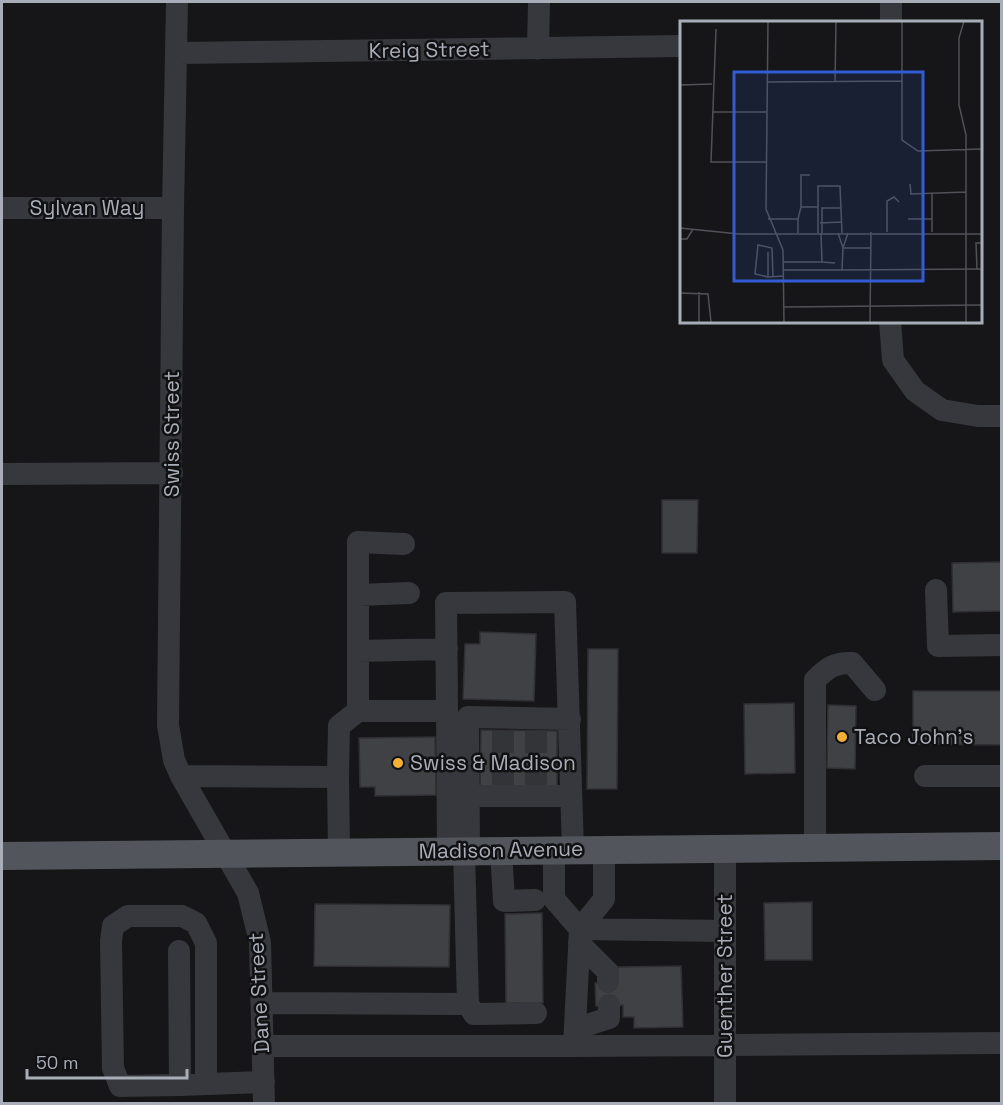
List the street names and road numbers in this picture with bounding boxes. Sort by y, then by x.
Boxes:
street label: Kreig Street [368,35,490,64]
street label: Sylvan Way [30,194,144,221]
street label: Swiss Street [158,371,185,497]
street label: Madison Avenue [418,835,584,864]
street label: Guenther Street [711,894,738,1058]
street label: Dane Street [242,932,275,1054]

